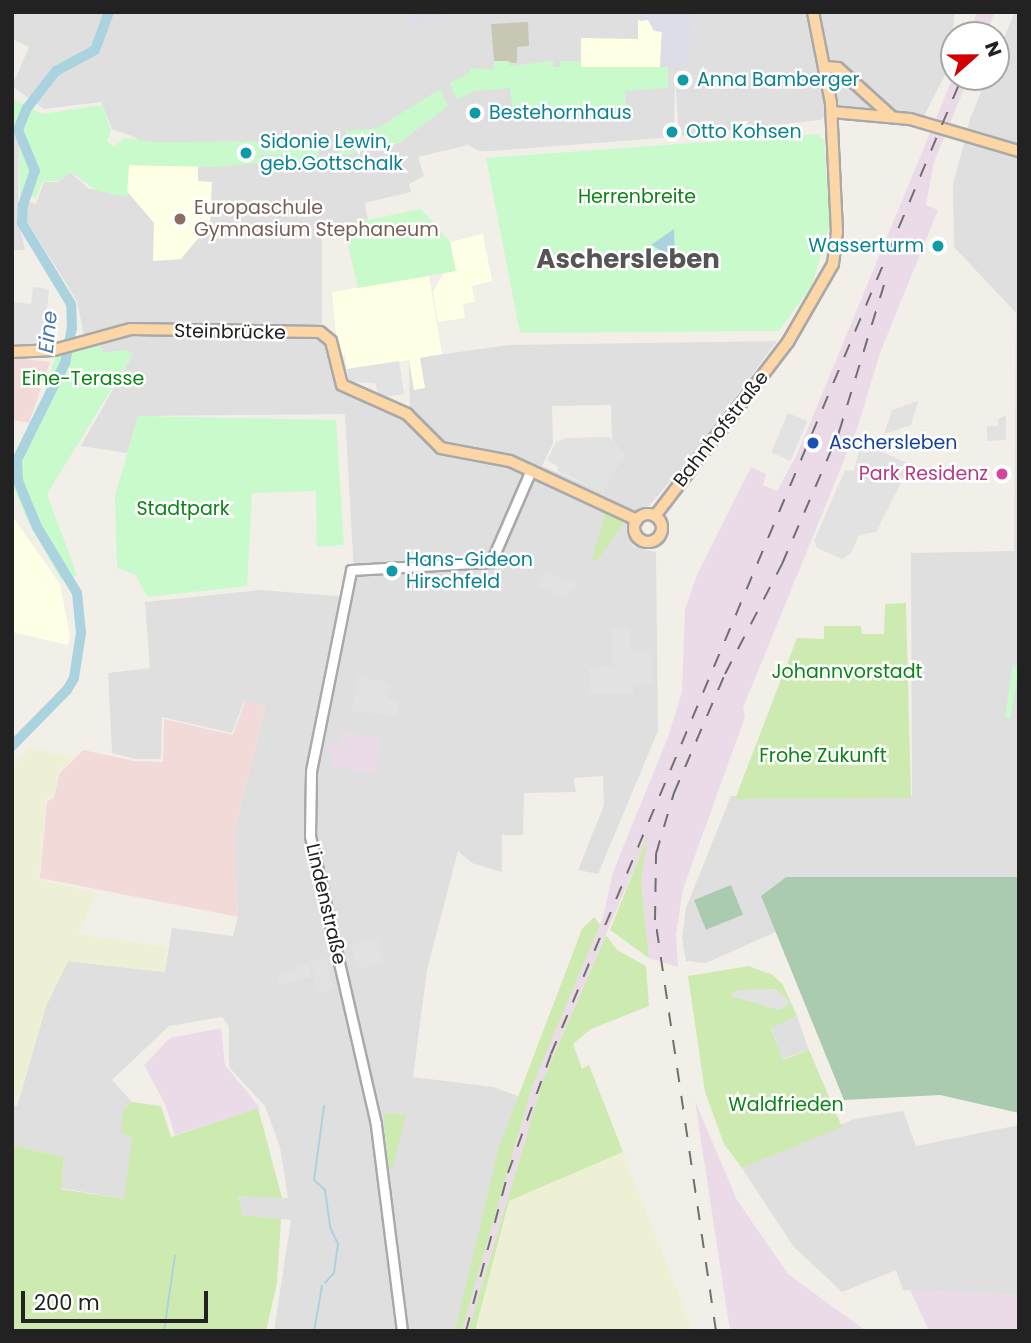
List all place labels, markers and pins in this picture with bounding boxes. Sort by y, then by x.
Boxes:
place label: Anna Bamberger [697,69,860,91]
marker: Anna Bamberger [675,72,691,88]
place label: Bestehornhaus [489,102,632,124]
marker: Bestehornhaus [467,105,483,121]
place label: Otto Kohsen [686,121,802,143]
marker: Otto Kohsen [664,124,680,140]
place label: Sidonie Lewin, geb.Gottschalk [260,131,403,175]
marker: Sidonie Lewin, geb.Gottschalk [238,145,254,161]
place label: Europaschule Gymnasium Stephaneum [194,197,439,241]
marker: Europaschule Gymnasium Stephaneum [172,211,188,227]
place label: Wasserturm [808,235,924,257]
marker: Wasserturm [930,238,946,254]
place label: Aschersleben [829,432,957,454]
marker: Aschersleben [803,433,823,453]
place label: Park Residenz [859,463,988,485]
marker: Park Residenz [994,466,1010,482]
place label: Hans-Gideon Hirschfeld [406,549,533,593]
marker: Hans-Gideon Hirschfeld [384,563,400,579]

